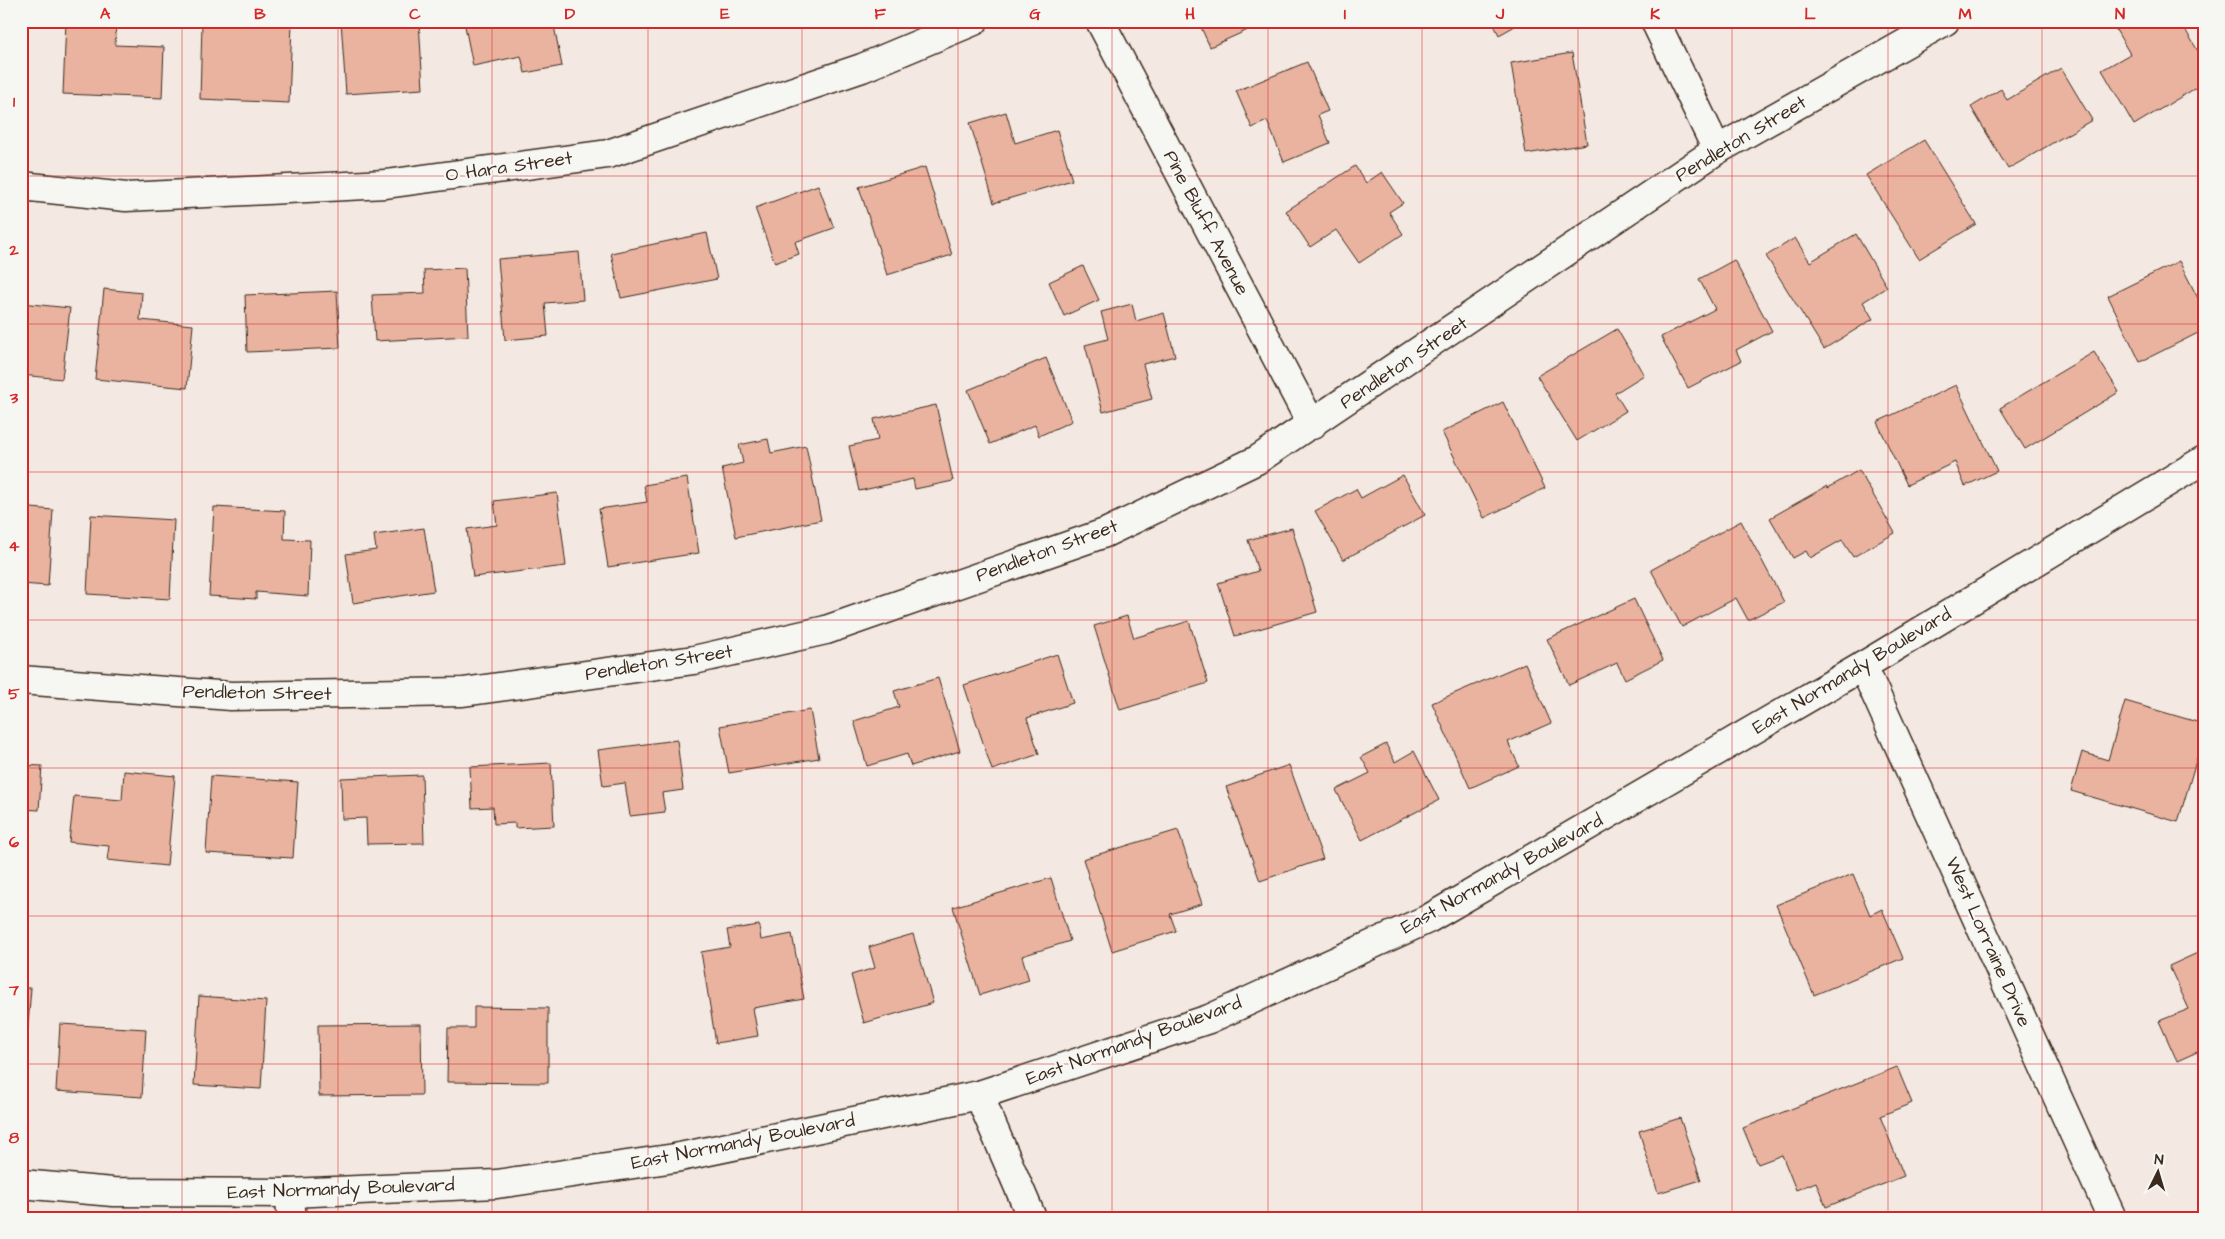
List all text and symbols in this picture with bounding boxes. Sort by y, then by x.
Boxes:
text: A [100,3,111,25]
text: B [254,3,266,25]
text: C [409,3,421,25]
text: D [565,3,576,25]
text: E [720,3,730,25]
text: F [874,3,886,25]
text: G [1029,3,1041,25]
text: H [1185,3,1195,25]
text: I [1344,3,1346,25]
text: J [1495,3,1505,25]
text: K [1650,3,1660,25]
text: L [1804,3,1816,25]
text: M [1958,3,1972,25]
text: N [2115,3,2125,25]
street label: Pendleton Street [1670,89,1812,189]
text: 1 [13,91,16,113]
street label: O Hara Street [444,145,575,189]
street label: Pine Bluff Avenue [1156,146,1256,300]
text: 2 [8,239,19,261]
street label: Pendleton Street [1335,310,1474,416]
text: 3 [9,387,19,409]
street label: Pendleton Street [972,513,1122,589]
text: 4 [9,535,20,557]
street label: East Normandy Boulevard [1748,601,1957,742]
street label: Pendleton Street [583,638,735,688]
street label: Pendleton Street [182,678,332,708]
text: 5 [8,683,20,705]
street label: East Normandy Boulevard [1396,807,1609,942]
text: 6 [9,831,19,853]
street label: West Lorraine Drive [1938,853,2038,1031]
text: 7 [8,979,19,1001]
street label: East Normandy Boulevard [1023,989,1246,1094]
street label: East Normandy Boulevard [629,1107,858,1178]
text: 8 [9,1127,20,1149]
north arrow [2132,1146,2182,1196]
text: N [2154,1150,2165,1170]
street label: East Normandy Boulevard [227,1172,455,1207]

